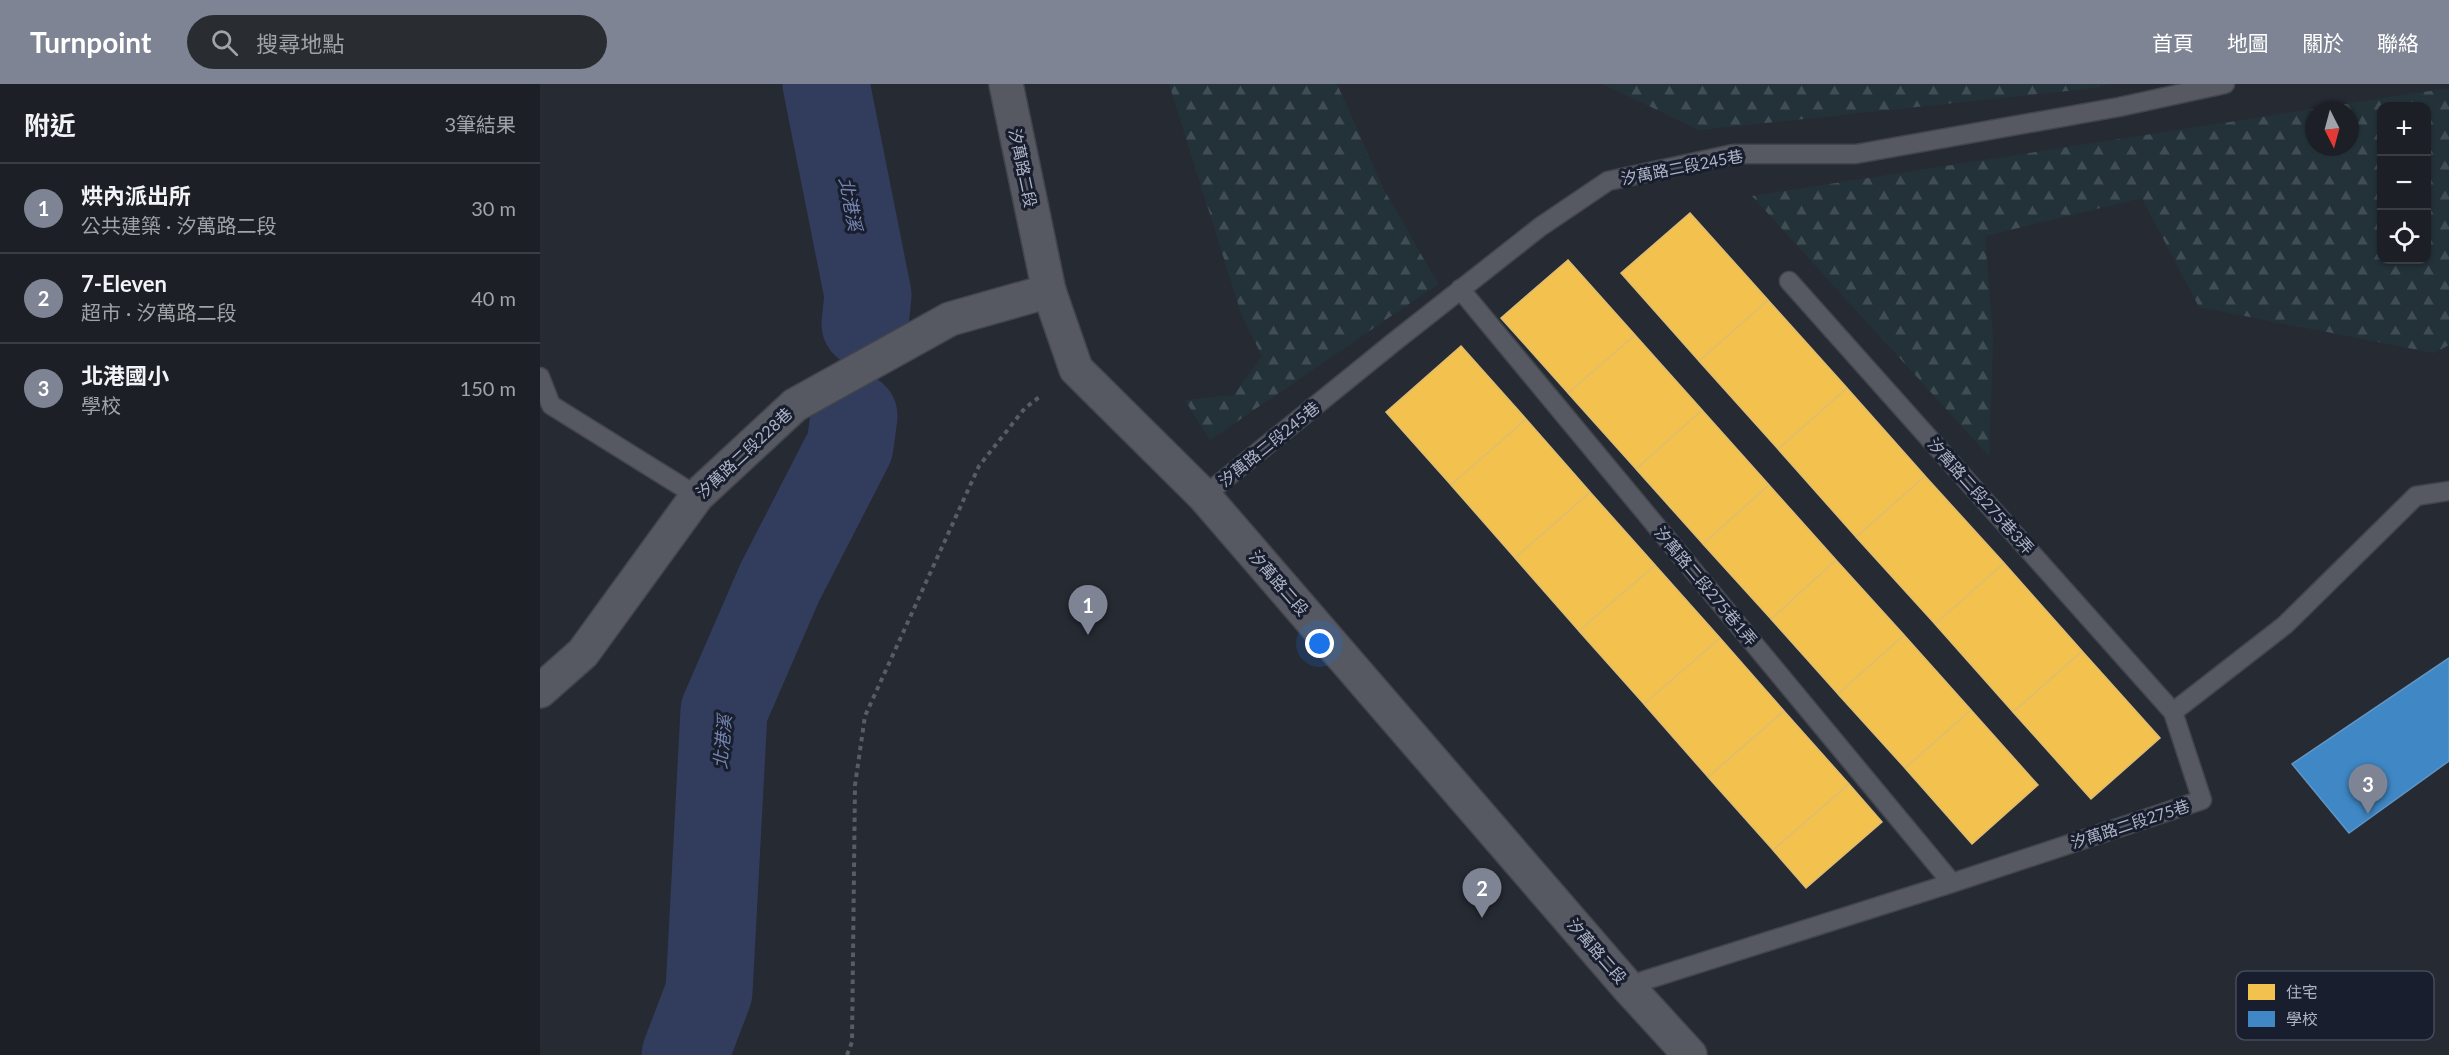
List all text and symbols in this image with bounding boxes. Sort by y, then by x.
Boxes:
search box [187,15,607,69]
text: Turnpoint [30,25,151,59]
icon: search [208,26,241,59]
text: 搜尋地點 [256,30,344,57]
text: 首頁 [2152,30,2194,55]
text: 地圖 [2227,30,2269,55]
text: 關於 [2302,30,2344,55]
text: 聯絡 [2377,30,2419,55]
north arrow [2305,102,2359,156]
map controls [2377,102,2431,264]
button: + [2377,102,2431,156]
text: 附近 [24,109,76,141]
text: 3筆結果 [444,112,516,136]
street label: 汐萬路二段 [1006,127,1041,209]
street label: 汐萬路二段245巷 [1619,145,1745,188]
button: − [2377,156,2431,210]
water label: 北港溪 [835,175,868,235]
text: 烘內派出所 [81,182,191,209]
text: 1 [38,196,49,220]
text: 30 m [471,196,516,220]
button: locate [2377,210,2431,264]
text: 公共建築 · 汐萬路二段 [81,213,276,237]
text: 7-Eleven [81,270,167,297]
text: 2 [38,286,49,310]
text: 40 m [471,286,516,310]
text: 超市 · 汐萬路二段 [81,300,236,324]
text: 北港國小 [81,362,169,389]
text: 3 [38,376,49,400]
text: 150 m [460,376,516,400]
text: 學校 [81,393,121,417]
street label: 汐萬路二段245巷 [1215,397,1323,490]
street label: 汐萬路二段228巷 [692,403,795,502]
street label: 汐萬路二段275巷3弄 [1924,434,2038,557]
street label: 汐萬路二段275巷1弄 [1651,522,1762,649]
street label: 汐萬路二段 [1246,546,1313,619]
pin: 1 [1068,586,1108,635]
your location [1305,629,1334,658]
water label: 北港溪 [709,711,736,770]
pin: 3 [2348,764,2388,814]
street label: 汐萬路二段275巷 [2068,795,2192,852]
pin: 2 [1462,868,1502,918]
street label: 汐萬路二段 [1564,914,1631,987]
legend [2236,971,2434,1040]
text: 住宅 [2286,982,2318,1001]
text: 學校 [2286,1009,2318,1028]

